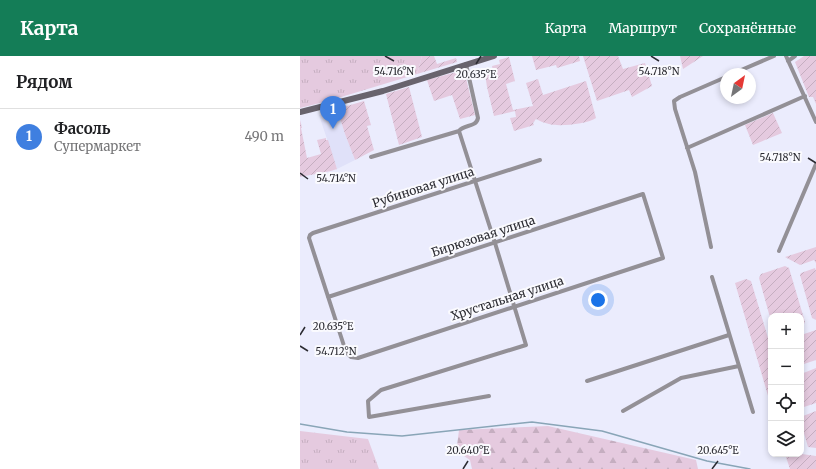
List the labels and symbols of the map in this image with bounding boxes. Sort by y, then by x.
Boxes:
text: 54.716°N [374,65,414,78]
text: 54.718°N [639,65,680,78]
text: 20.635°E [456,68,497,81]
north arrow [720,68,756,104]
pin: 1 [320,96,346,129]
text: 54.718°N [760,151,801,164]
street label: Рубиновая улица [370,163,476,211]
text: 54.714°N [316,172,356,185]
street label: Бирюзовая улица [429,212,537,260]
street label: Хрустальная улица [449,273,566,323]
your location [588,290,608,310]
text: 20.635°E [313,320,354,333]
text: 54.712°N [316,345,357,358]
text: 20.640°E [447,444,490,457]
text: 20.645°E [697,444,739,457]

